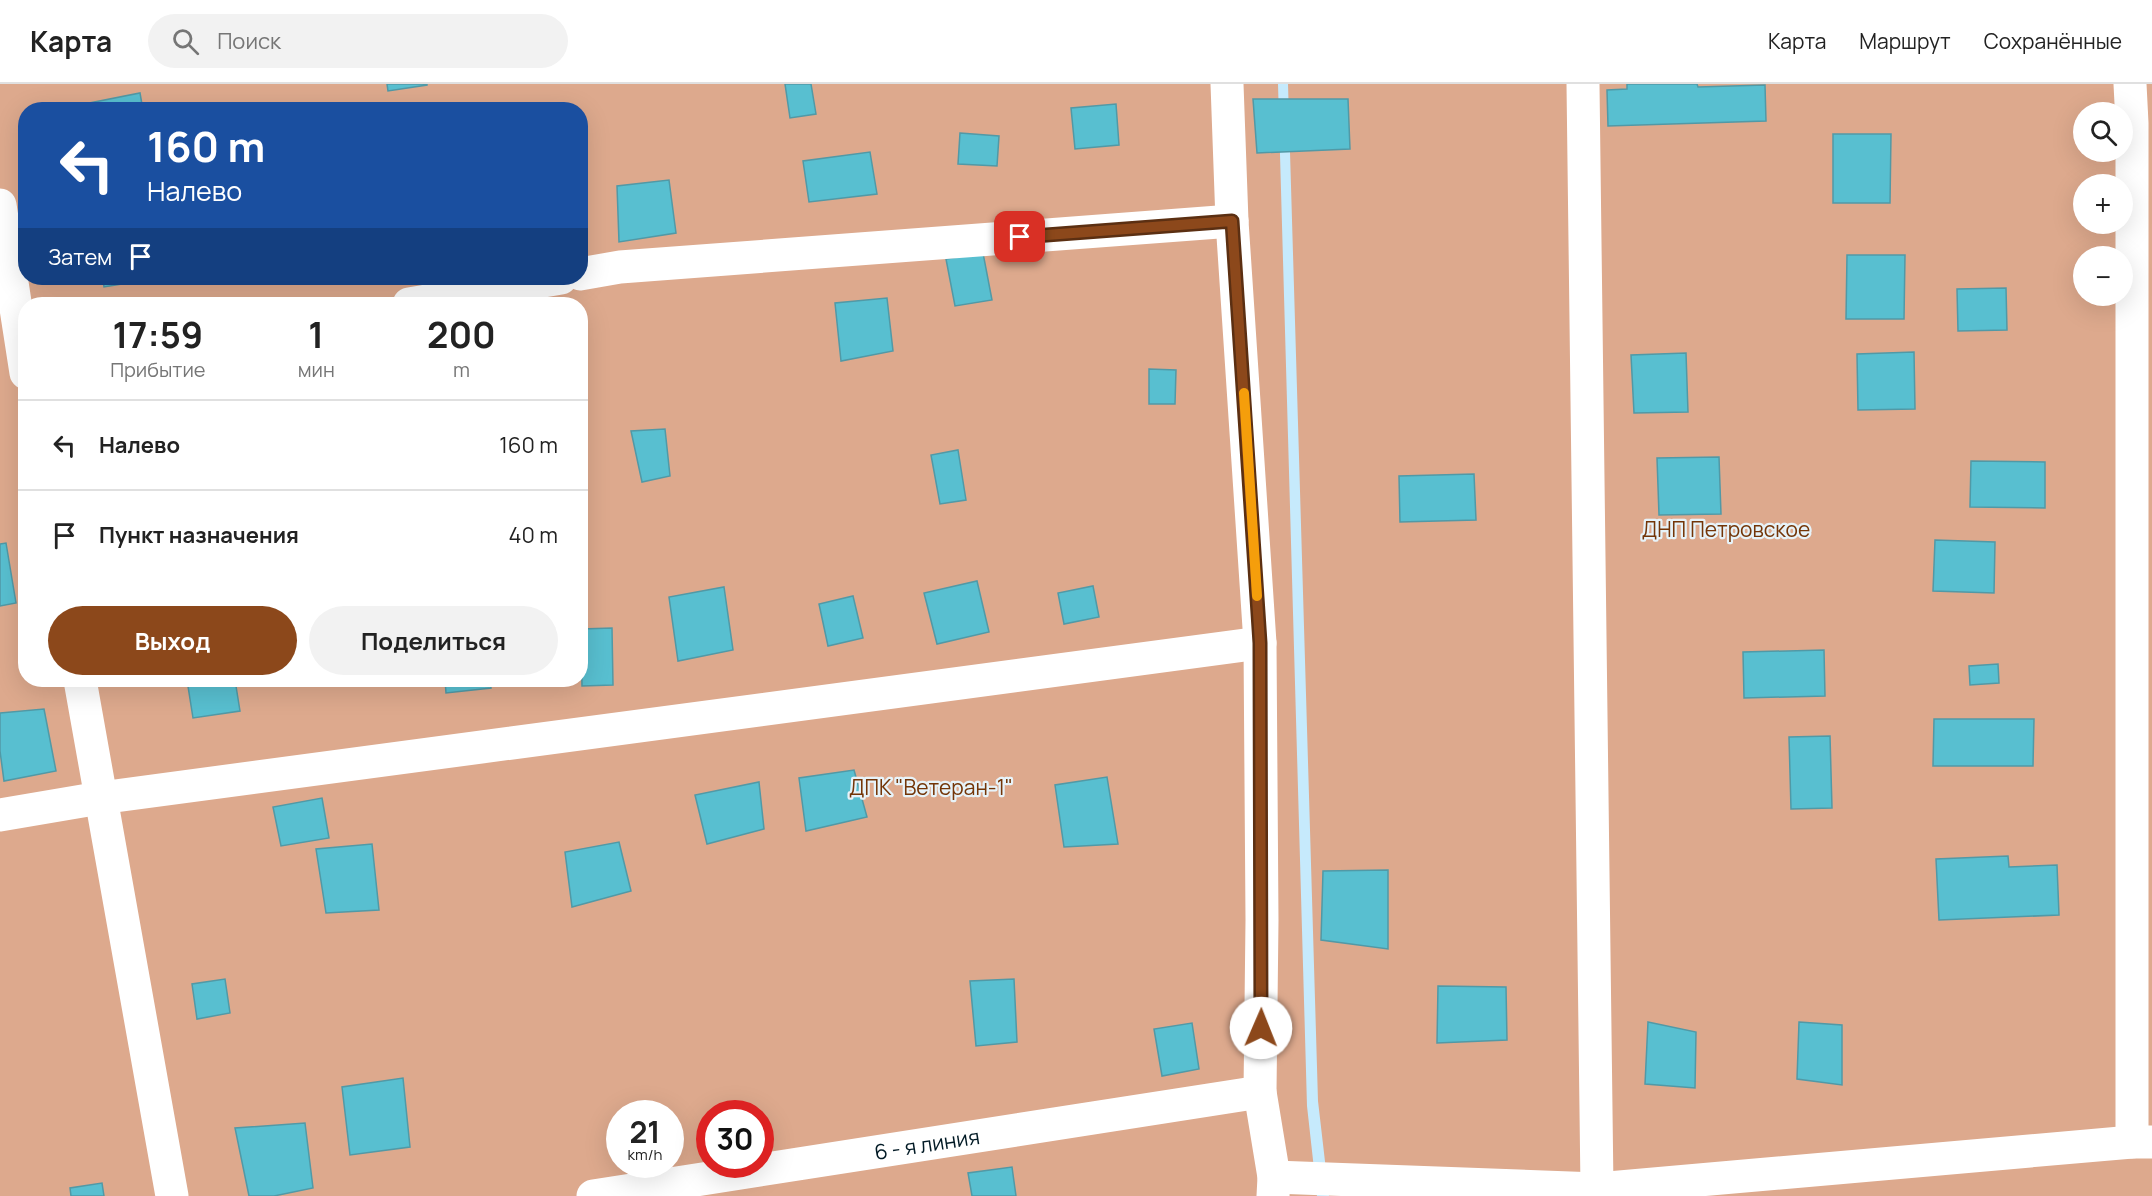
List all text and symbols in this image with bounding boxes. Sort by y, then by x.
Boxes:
search box [148,14,568,68]
text: Карта [30,22,112,60]
icon: search [169,25,202,58]
text: Поиск [217,26,281,56]
text: Карта [1768,27,1826,55]
text: Маршрут [1859,27,1951,55]
text: Сохранённые [1984,27,2122,55]
map controls [2073,102,2133,306]
button: search [2073,102,2133,162]
text: 160 m [147,117,265,175]
icon: left [48,126,126,204]
text: Налево [147,172,242,209]
button: + [2073,174,2133,234]
pin [994,211,1045,262]
icon: arrive [1003,220,1036,253]
icon: arrive [124,240,157,273]
text: Затем [48,242,112,272]
button: − [2073,246,2133,306]
text: 17:59 [112,310,203,359]
text: 1 [308,310,324,359]
text: 200 [427,310,496,359]
text: Прибытие [110,356,206,383]
text: мин [298,356,335,383]
text: m [453,356,470,383]
icon: left [48,429,81,462]
text: Налево [99,430,180,460]
text: 160 m [499,430,558,460]
park label: ДНП Петровское [1642,515,1810,543]
icon: arrive [48,519,81,552]
text: Пункт назначения [99,520,299,550]
text: 40 m [509,520,558,550]
button: Выход [48,606,297,675]
button: Поделиться [309,606,558,675]
park label: ДПК "Ветеран-1" [849,773,1013,801]
position arrow [1229,996,1293,1060]
speed limit sign: 30 [696,1100,774,1178]
text: 21 [629,1111,661,1152]
street label: 6 - я линия [872,1122,982,1166]
text: km/h [628,1144,662,1165]

